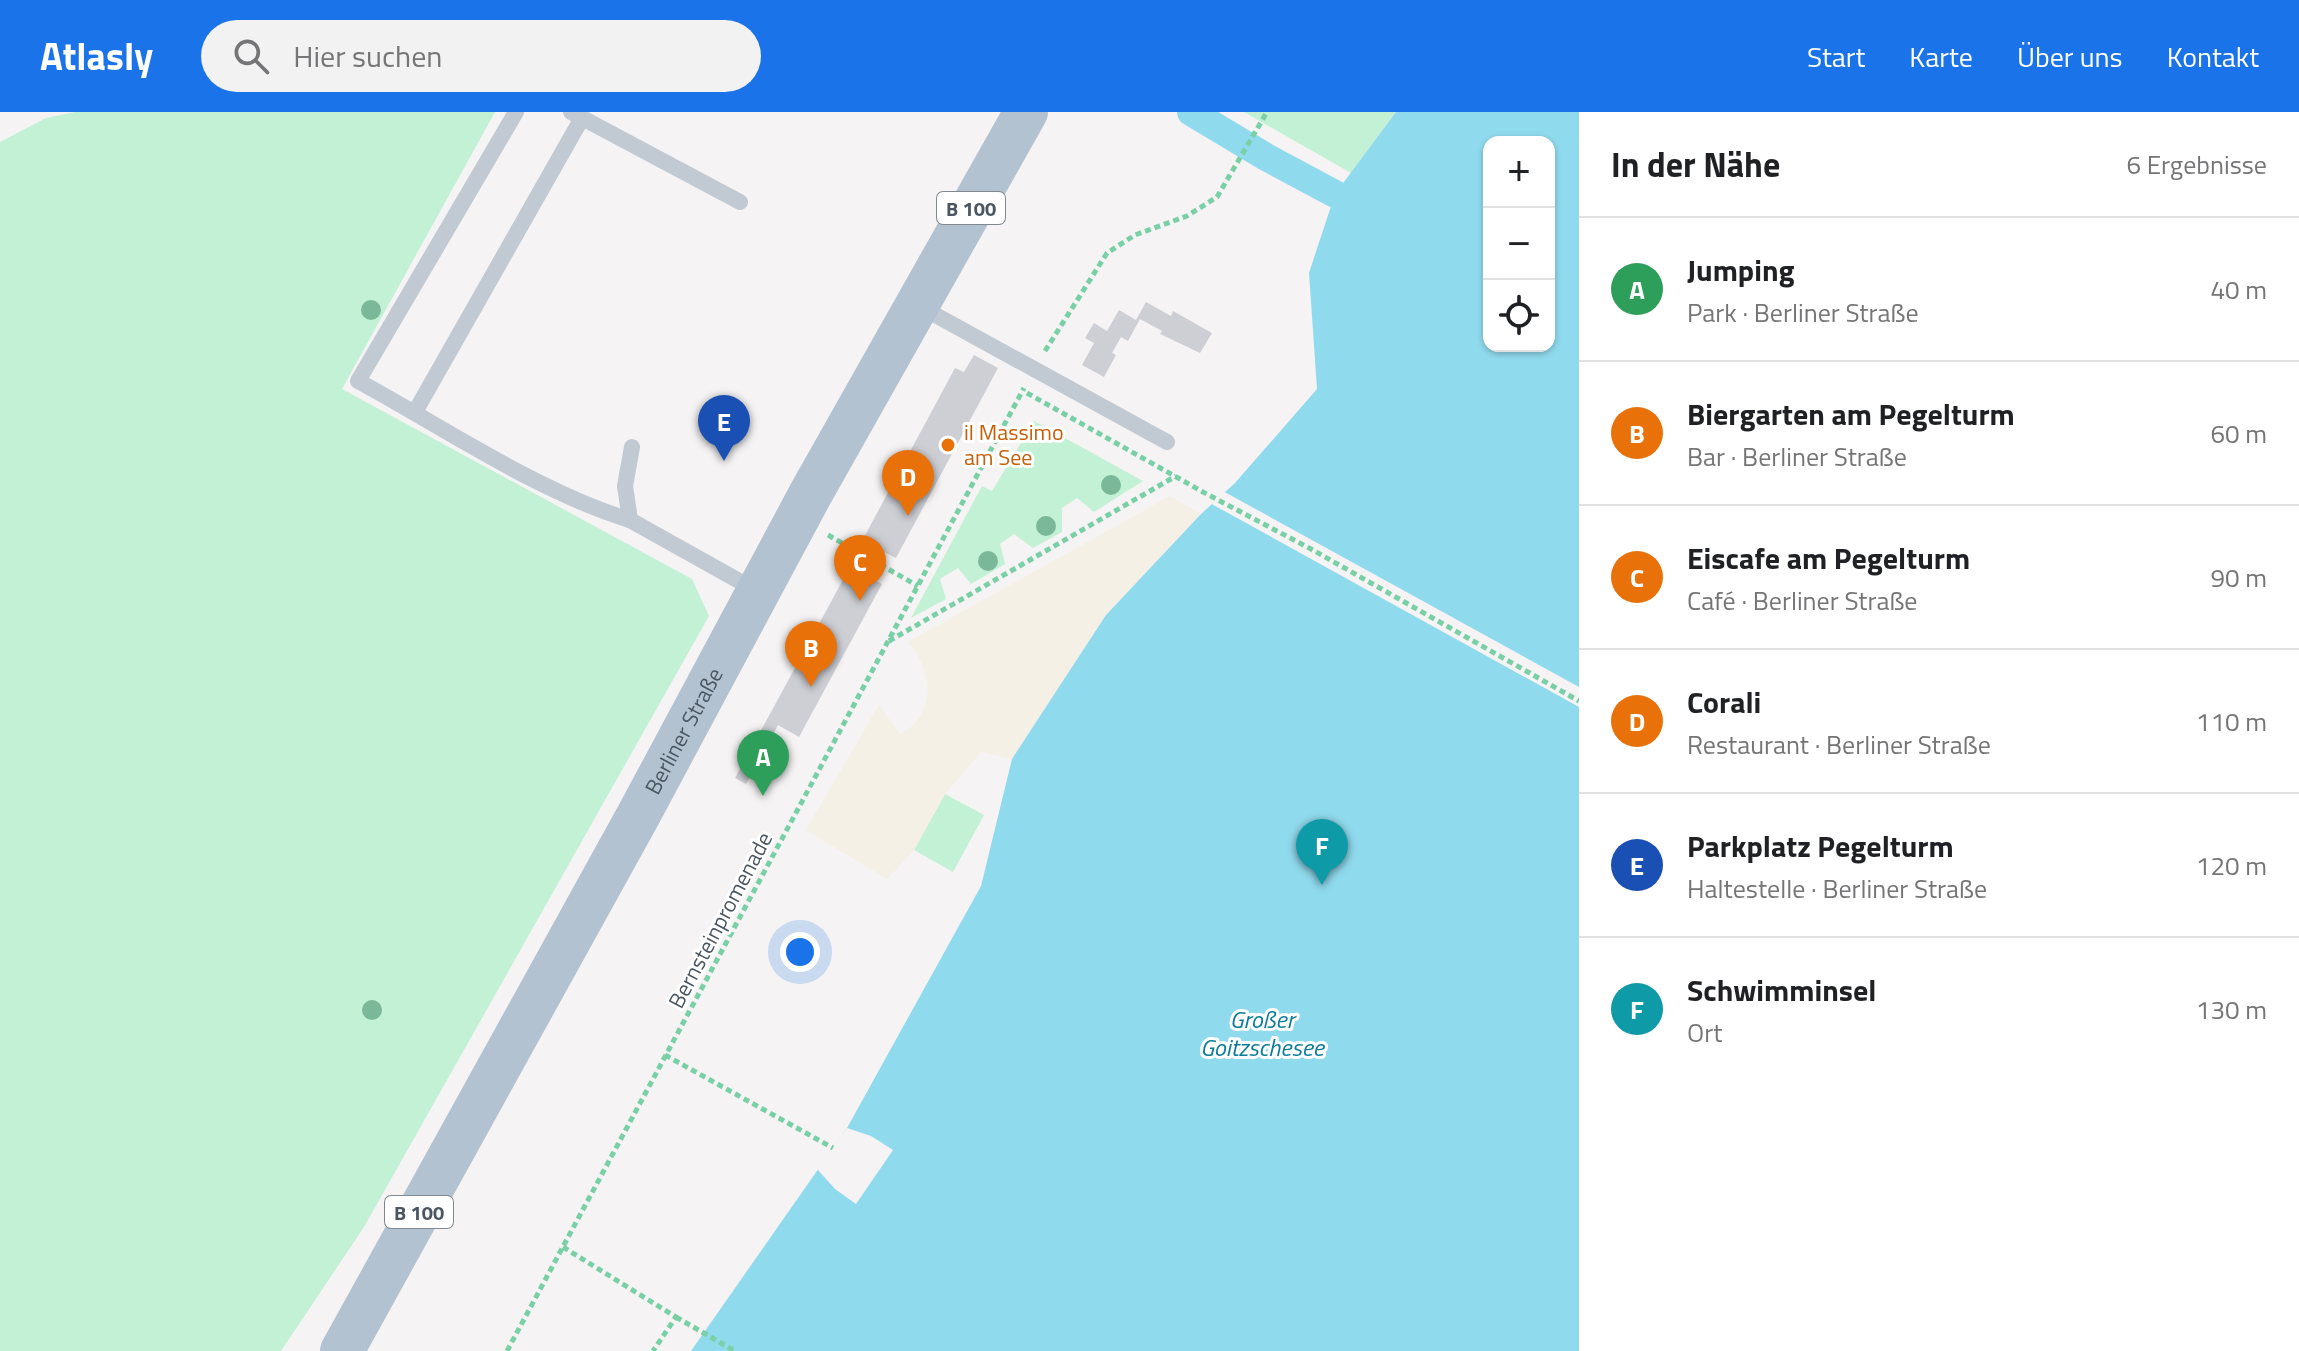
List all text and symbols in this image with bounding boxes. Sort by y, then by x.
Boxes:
search box [201,20,761,92]
text: Atlasly [40,27,153,85]
text: Hier suchen [293,33,442,79]
icon: search [229,34,273,78]
text: Start [1807,35,1865,78]
text: Karte [1909,35,1973,78]
text: Über uns [2017,35,2123,78]
text: Kontakt [2167,35,2259,78]
map controls [1483,136,1555,352]
button: + [1483,136,1555,208]
text: In der Nähe [1611,138,1780,190]
text: 6 Ergebnisse [2126,145,2267,184]
road number: B 100 [937,192,1005,224]
button: − [1483,208,1555,280]
text: Jumping [1687,247,1795,293]
text: A [1629,270,1645,309]
text: 40 m [2210,270,2267,309]
button: locate [1483,280,1555,352]
text: Park · Berliner Straße [1687,293,1919,332]
text: Biergarten am Pegelturm [1687,391,2015,437]
pin: E [698,395,750,461]
text: B [1629,414,1645,453]
text: 60 m [2210,414,2267,453]
place label: il Massimo am See [964,415,1064,474]
marker: il Massimo am See [939,436,957,454]
text: Bar · Berliner Straße [1687,437,1907,476]
pin: D [882,450,934,516]
pin: C [834,535,886,601]
text: Eiscafe am Pegelturm [1687,535,1970,581]
text: C [1630,558,1644,597]
text: 90 m [2210,558,2267,597]
text: Café · Berliner Straße [1687,581,1917,620]
pin: B [785,621,837,687]
street label: Berliner Straße [636,661,731,800]
text: Corali [1687,679,1761,725]
text: D [1629,702,1645,741]
text: 110 m [2196,702,2267,741]
text: Restaurant · Berliner Straße [1687,725,1991,764]
pin: A [737,730,789,796]
pin: F [1296,819,1348,885]
text: Parkplatz Pegelturm [1687,823,1954,869]
street label: Bernsteinpromenade [659,826,781,1014]
text: E [1630,846,1644,885]
text: 120 m [2196,846,2267,885]
text: Haltestelle · Berliner Straße [1687,869,1987,908]
your location [780,932,820,972]
text: Schwimminsel [1687,967,1876,1013]
text: F [1630,990,1644,1029]
text: 130 m [2196,990,2267,1029]
water label: Großer Goitzschesee [1200,1001,1326,1065]
text: Ort [1687,1013,1722,1052]
road number: B 100 [385,1196,453,1228]

